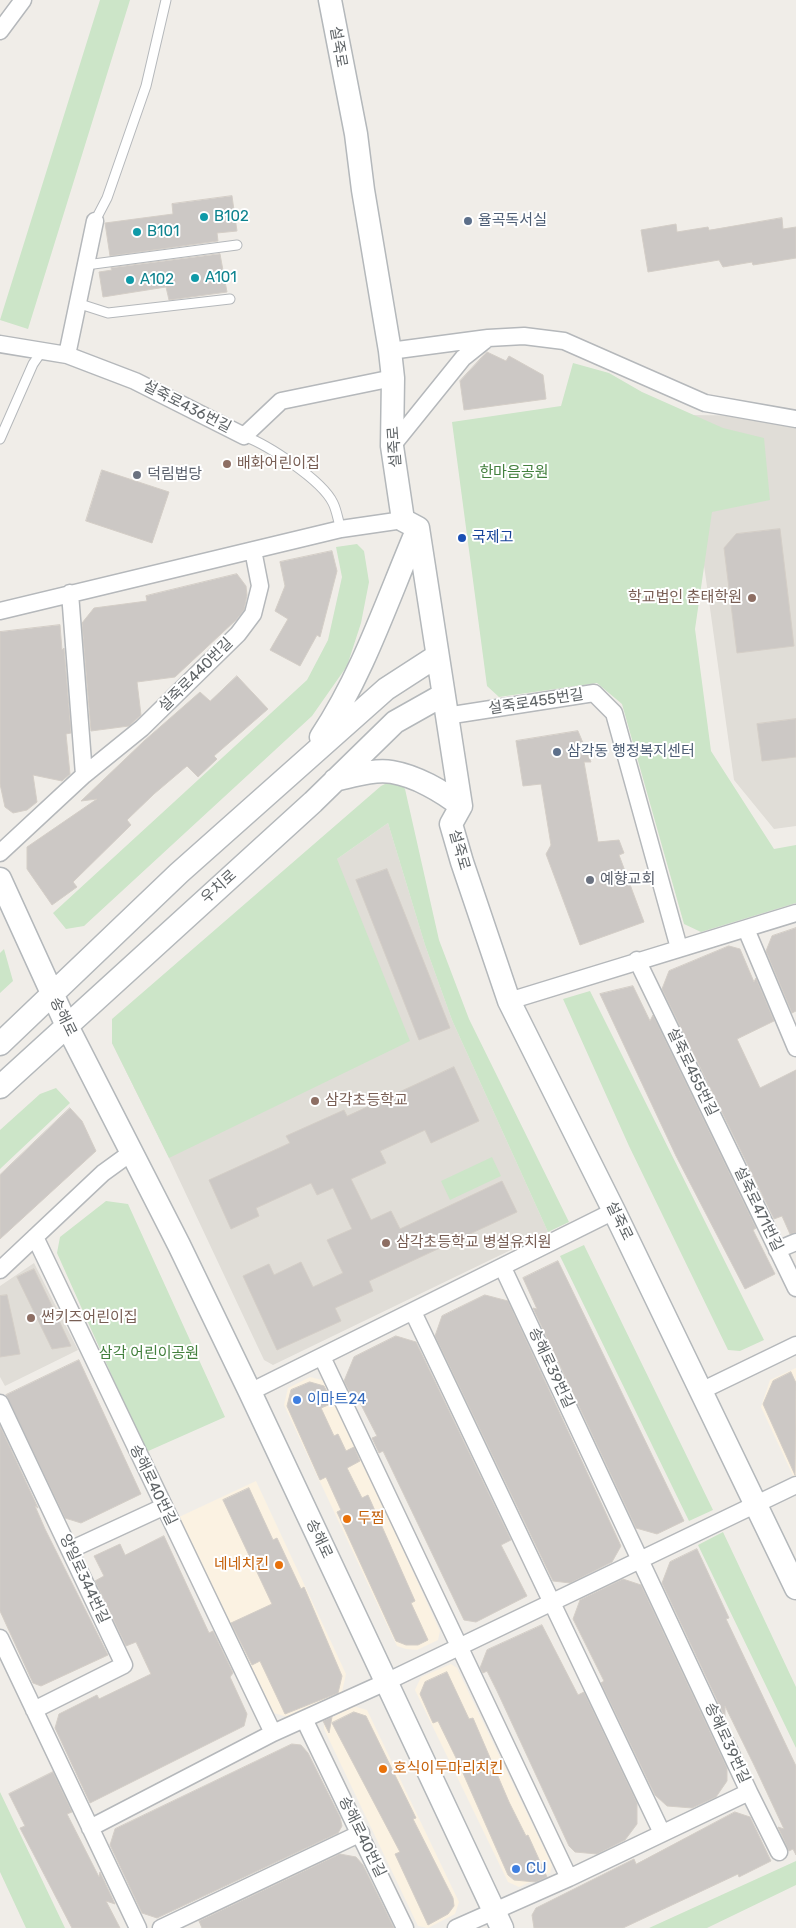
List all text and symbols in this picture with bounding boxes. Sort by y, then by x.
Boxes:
street label: 설죽로 [326,25,350,69]
place label: B102 [214,208,249,226]
marker: B102 [198,211,210,223]
place label: 율곡독서실 [478,212,547,230]
marker: 율곡독서실 [462,215,474,227]
place label: B101 [147,223,179,241]
marker: B101 [131,226,143,238]
place label: A101 [205,269,237,287]
place label: A102 [140,271,174,289]
marker: A101 [189,272,201,284]
marker: A102 [124,274,136,286]
street label: 설죽로436번길 [140,377,234,437]
street label: 설죽로 [385,426,405,468]
place label: 배화어린이집 [237,455,320,473]
marker: 배화어린이집 [221,458,233,470]
park label: 한마음공원 [480,464,548,482]
place label: 덕림법당 [147,466,202,484]
marker: 덕림법당 [131,469,143,481]
place label: 국제고 [472,529,513,547]
marker: 국제고 [456,532,468,544]
place label: 학교법인 춘태학원 [628,589,742,607]
marker: 학교법인 춘태학원 [746,592,758,604]
street label: 설죽로440번길 [155,634,237,716]
street label: 설죽로455번길 [487,686,585,718]
place label: 삼각동 행정복지센터 [567,743,695,761]
marker: 삼각동 행정복지센터 [551,746,563,758]
street label: 설죽로 [445,828,473,872]
street label: 우치로 [198,866,240,908]
place label: 예향교회 [600,871,655,889]
marker: 예향교회 [584,874,596,886]
street label: 송해로 [46,994,80,1040]
street label: 설죽로455번길 [663,1025,721,1119]
place label: 삼각초등학교 [325,1092,408,1110]
marker: 삼각초등학교 [309,1095,321,1107]
street label: 설죽로471번길 [730,1164,786,1254]
street label: 설죽로 [602,1198,636,1244]
place label: 삼각초등학교 병설유치원 [396,1234,551,1252]
marker: 삼각초등학교 병설유치원 [380,1237,392,1249]
place label: 썬키즈어린이집 [41,1309,138,1327]
marker: 썬키즈어린이집 [25,1312,37,1324]
street label: 송해로39번길 [524,1325,578,1411]
park label: 삼각 어린이공원 [99,1345,199,1363]
place label: 이마트24 [307,1391,366,1409]
marker: 이마트24 [291,1394,303,1406]
street label: 송해로40번길 [126,1442,180,1528]
place label: 두찜 [357,1510,385,1528]
marker: 두찜 [341,1513,353,1525]
street label: 송해로 [302,1516,336,1562]
street label: 양일로344번길 [55,1531,113,1627]
place label: 네네치킨 [214,1556,269,1574]
marker: 네네치킨 [273,1559,285,1571]
street label: 송해로39번길 [700,1700,754,1786]
place label: 호식이두마리치킨 [393,1760,503,1778]
marker: 호식이두마리치킨 [377,1763,389,1775]
street label: 송해로40번길 [335,1794,389,1880]
place label: CU [526,1860,547,1878]
marker: CU [510,1863,522,1875]

